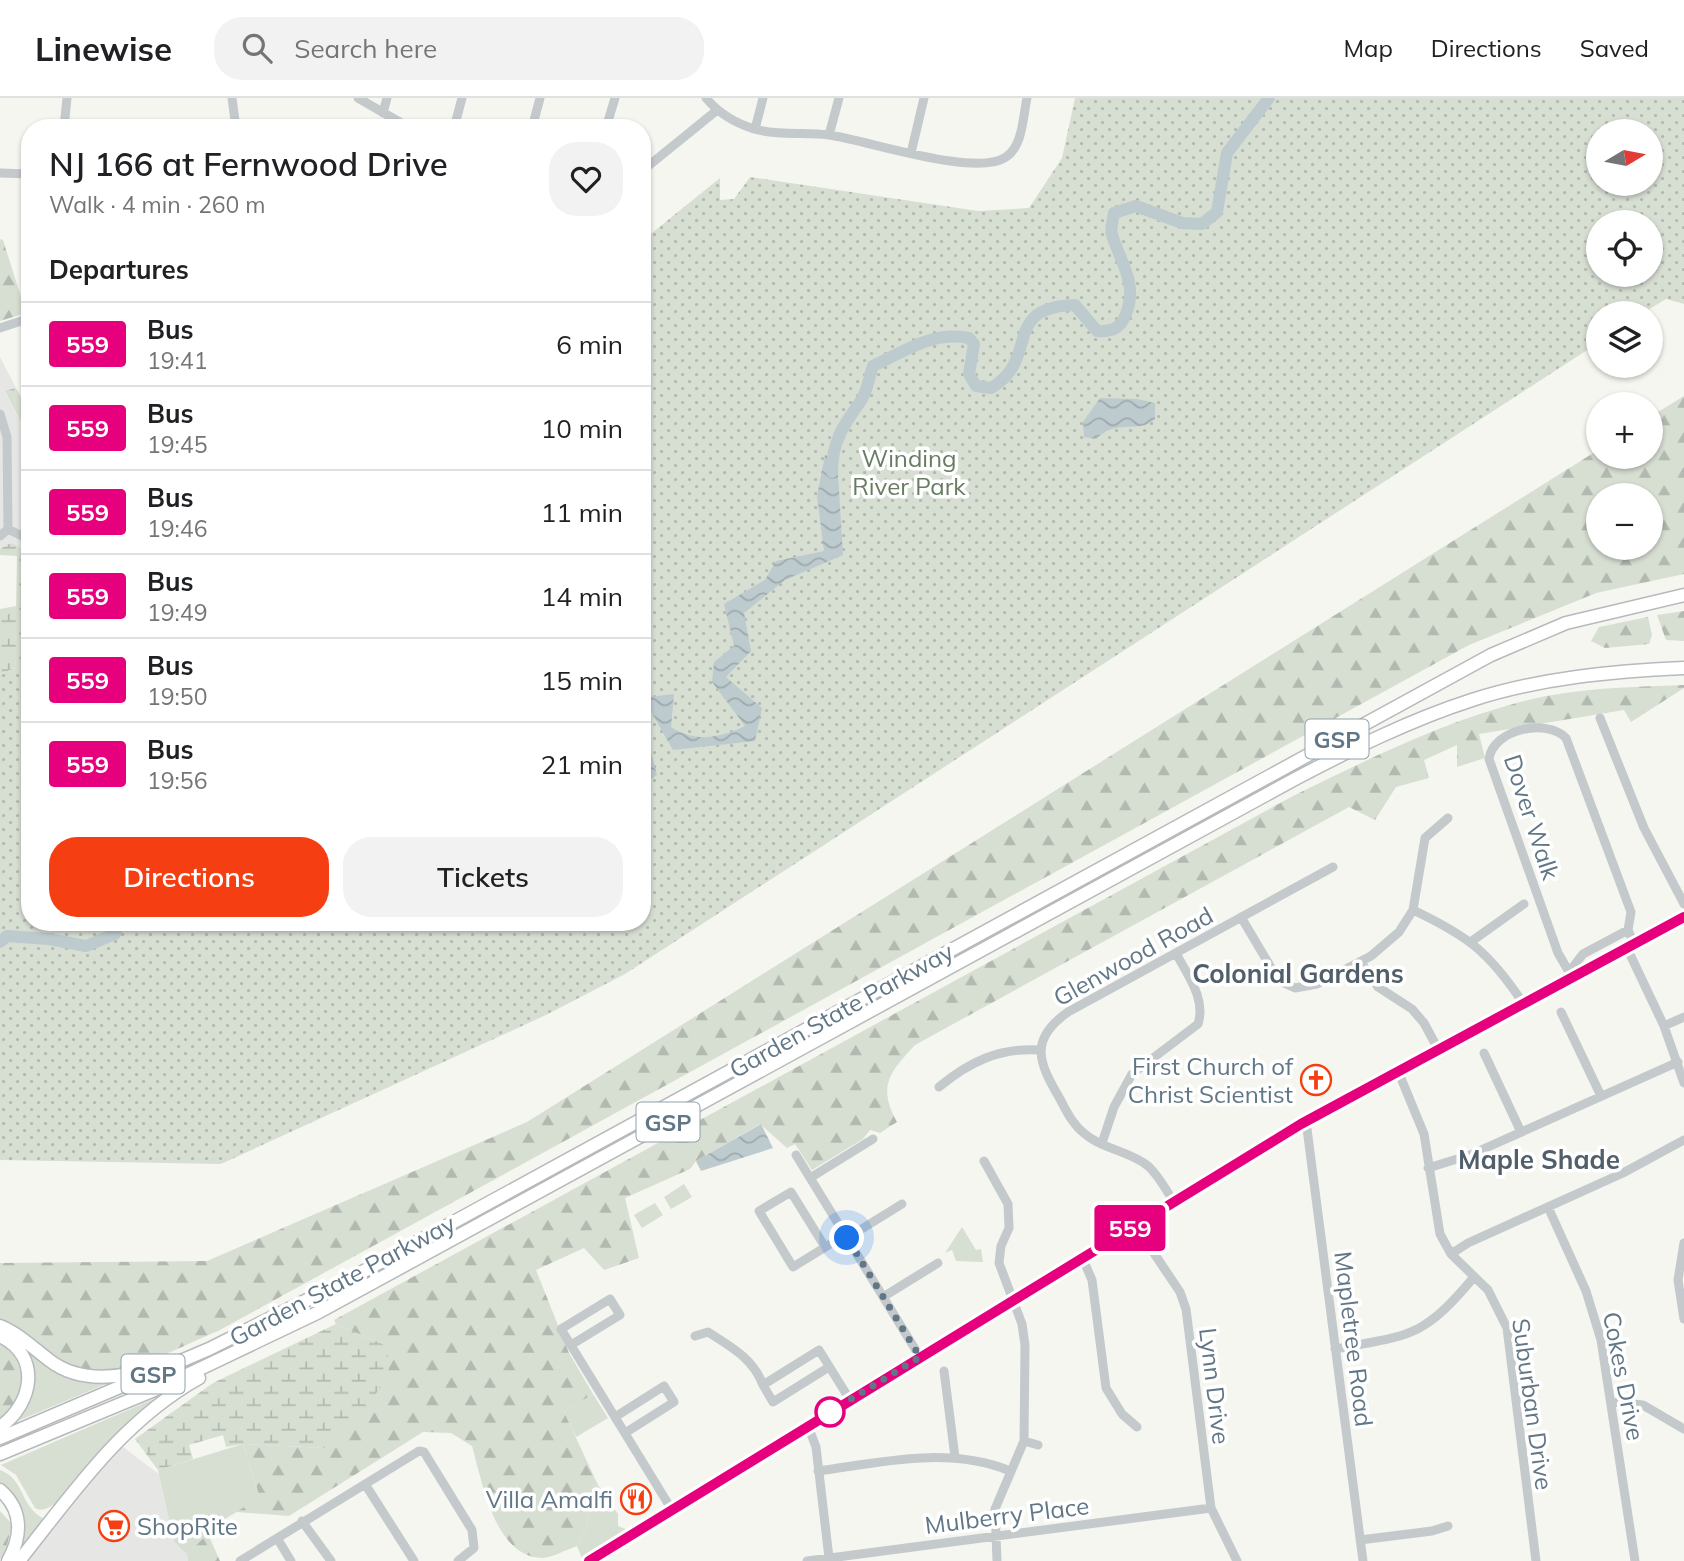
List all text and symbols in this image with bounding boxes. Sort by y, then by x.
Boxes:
search box [214,17,704,80]
text: Linewise [35,28,172,69]
icon: search [238,29,276,67]
text: Search here [294,32,437,65]
text: Map [1343,33,1393,63]
text: Directions [1431,33,1542,63]
text: Saved [1580,33,1649,63]
north arrow [1586,119,1662,196]
map controls [1586,119,1663,560]
button: heart [549,142,623,216]
text: NJ 166 at Fernwood Drive [49,143,448,184]
text: Walk · 4 min · 260 m [49,190,266,219]
button: locate [1586,210,1663,287]
text: Departures [49,253,189,286]
button: layers [1586,301,1663,378]
text: Bus [147,313,193,346]
text: 6 min [556,328,623,361]
text: 559 [66,329,109,359]
text: 19:41 [147,346,207,375]
button: + [1586,392,1663,469]
text: Bus [147,397,193,430]
text: 10 min [541,412,623,445]
text: 559 [66,413,109,443]
text: 19:45 [147,430,207,459]
park label: Winding River Park [852,443,966,501]
text: Bus [147,481,193,514]
button: − [1586,483,1663,560]
text: 11 min [541,496,623,529]
text: 559 [66,497,109,527]
text: 19:46 [147,514,207,543]
text: Bus [147,565,193,598]
text: 14 min [541,580,623,613]
text: 559 [66,581,109,611]
text: 19:49 [147,598,207,627]
text: Bus [147,649,193,682]
text: 15 min [541,664,623,697]
text: 559 [66,665,109,695]
text: 19:50 [147,682,207,711]
road number: GSP [1306,720,1368,758]
text: Bus [147,733,193,766]
text: 21 min [541,748,623,781]
text: 559 [66,749,109,779]
street label: Dover Walk [1498,751,1567,884]
text: 19:56 [147,766,207,795]
button: Directions [49,837,329,917]
button: Tickets [343,837,623,917]
street label: Glenwood Road [1048,900,1218,1012]
street label: Garden State Parkway [724,936,958,1084]
district label: Colonial Gardens [1192,957,1404,990]
place label: First Church of Christ Scientist [1128,1051,1294,1109]
church icon: First Church of Christ Scientist [1299,1063,1333,1097]
road number: GSP [636,1102,700,1142]
district label: Maple Shade [1458,1143,1620,1176]
line badge: 559 [1090,1205,1170,1251]
street label: Garden State Parkway [224,1208,460,1352]
text: 559 [1108,1213,1152,1243]
your location [829,1220,864,1255]
street label: Mapletree Road [1328,1250,1380,1428]
street label: Cokes Drive [1597,1309,1651,1443]
street label: Suburban Drive [1506,1316,1560,1492]
street label: Lynn Drive [1193,1326,1237,1446]
road number: GSP [122,1354,184,1394]
unlabelled marker [815,1397,845,1427]
restaurant icon: Villa Amalfi [619,1482,653,1516]
place label: Villa Amalfi [486,1484,613,1514]
street label: Mulberry Place [923,1490,1091,1540]
supermarket icon: ShopRite [97,1509,131,1543]
place label: ShopRite [137,1511,238,1541]

